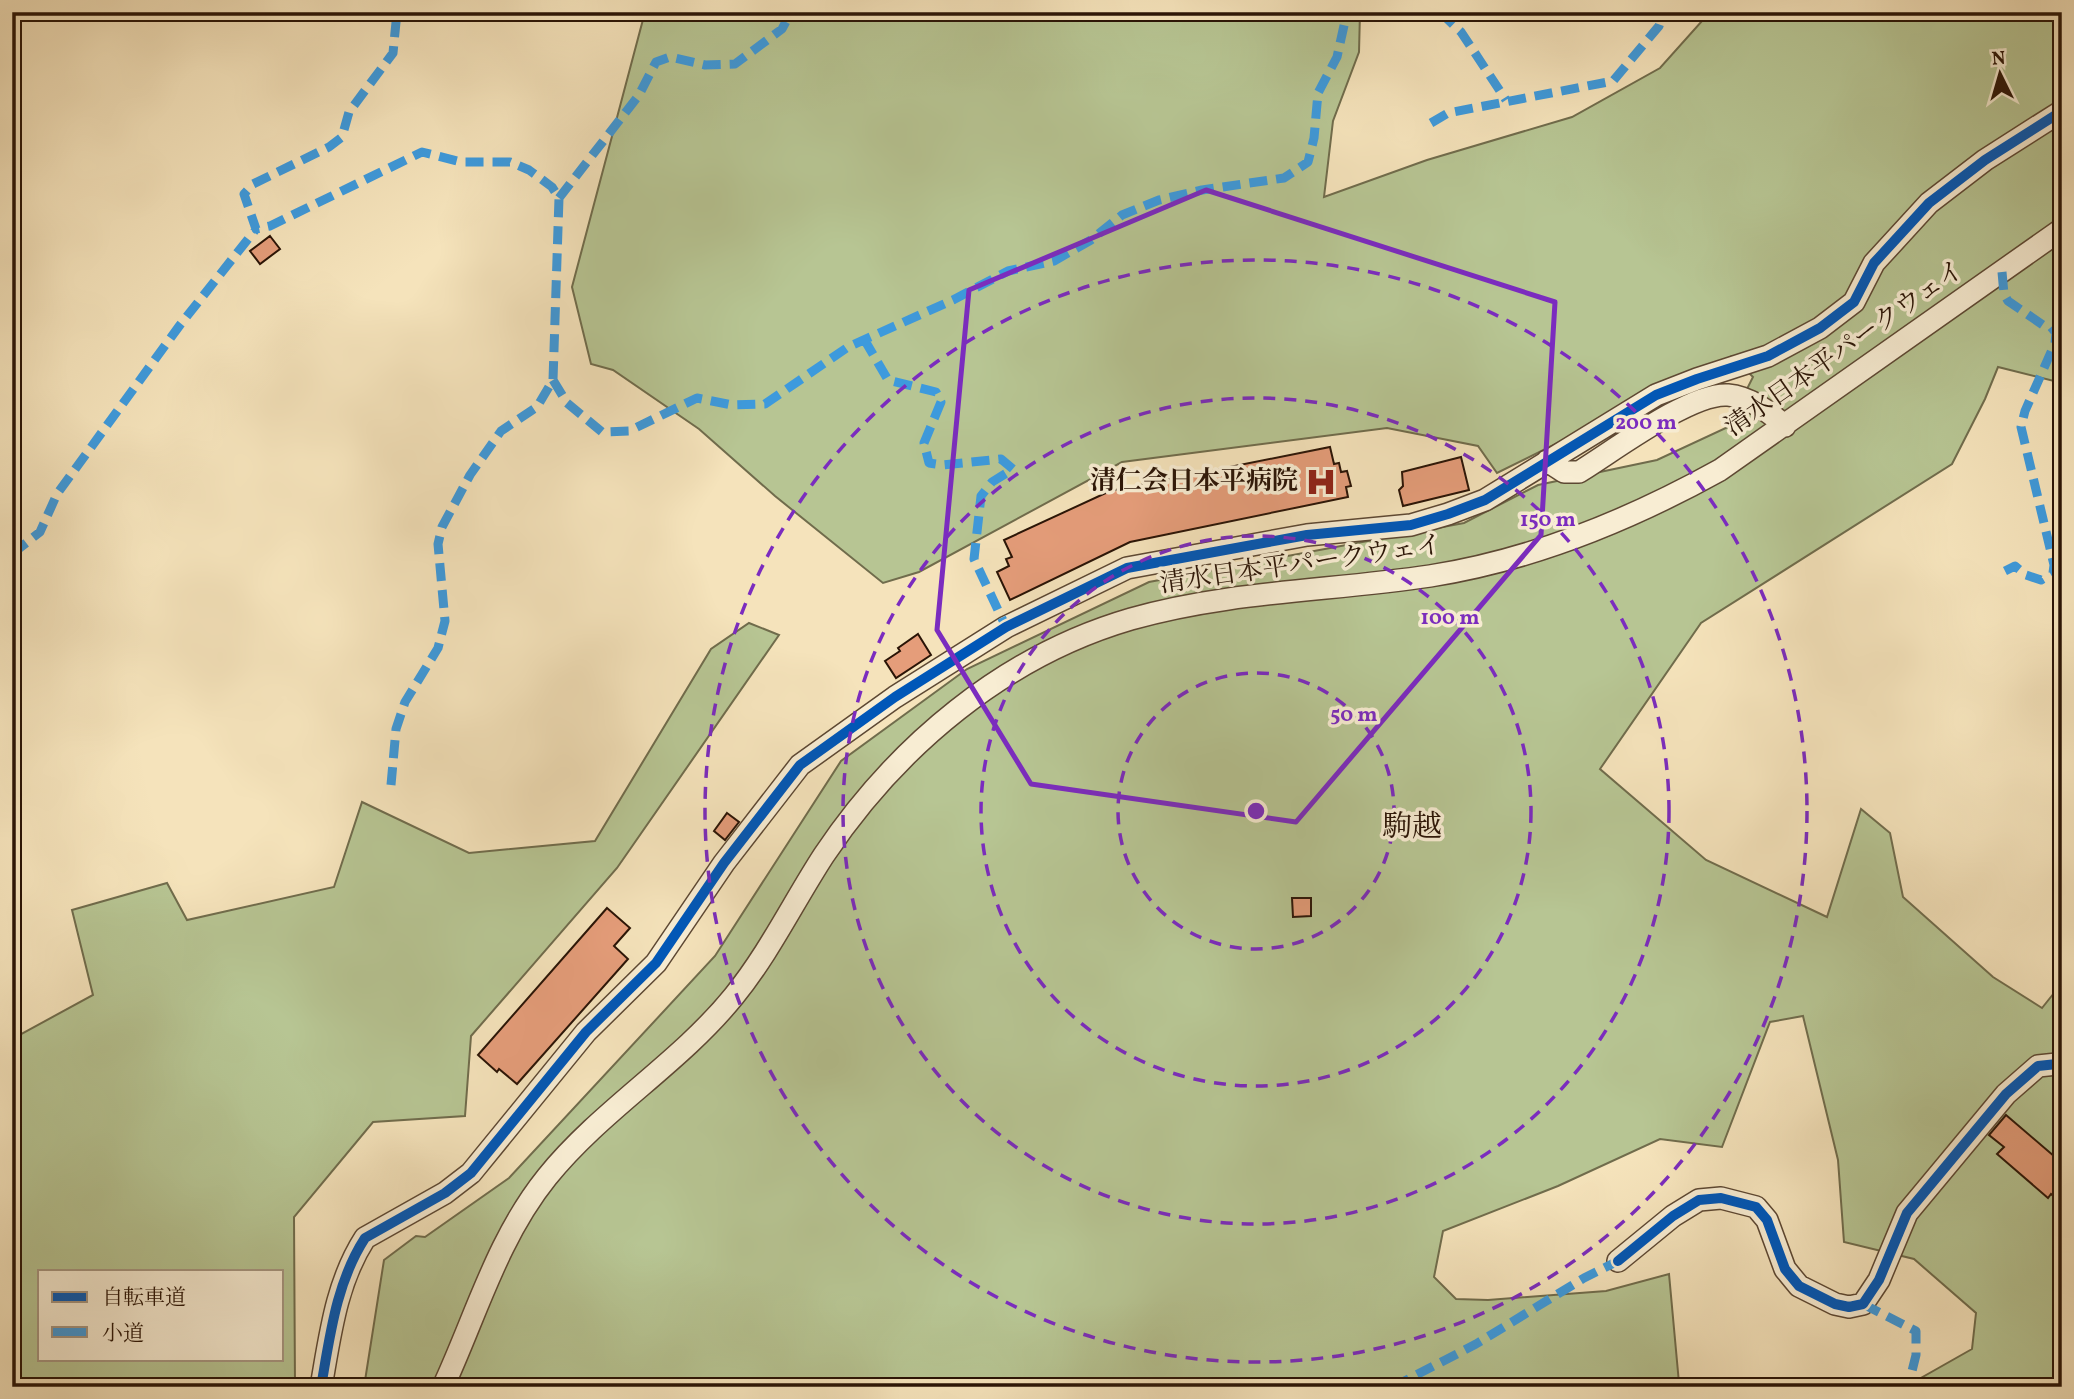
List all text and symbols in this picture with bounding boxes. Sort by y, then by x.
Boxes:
north arrow [1966,38,2036,108]
text: N [1991,45,2007,73]
street label: 清水日本平パークウェイ [1718,253,1972,445]
text: 200 m [1615,409,1677,438]
place label: 清仁会日本平病院 [1090,464,1298,500]
hospital icon: 清仁会日本平病院 [1304,465,1338,499]
text: 150 m [1520,506,1576,535]
street label: 清水日本平パークウェイ [1157,527,1445,603]
text: 100 m [1420,604,1480,633]
text: 50 m [1330,701,1378,730]
centre of rings [1244,799,1268,823]
district label: 駒越 [1382,807,1442,849]
legend [38,1270,284,1360]
text: 自転車道 [102,1284,186,1313]
text: 小道 [102,1320,144,1349]

